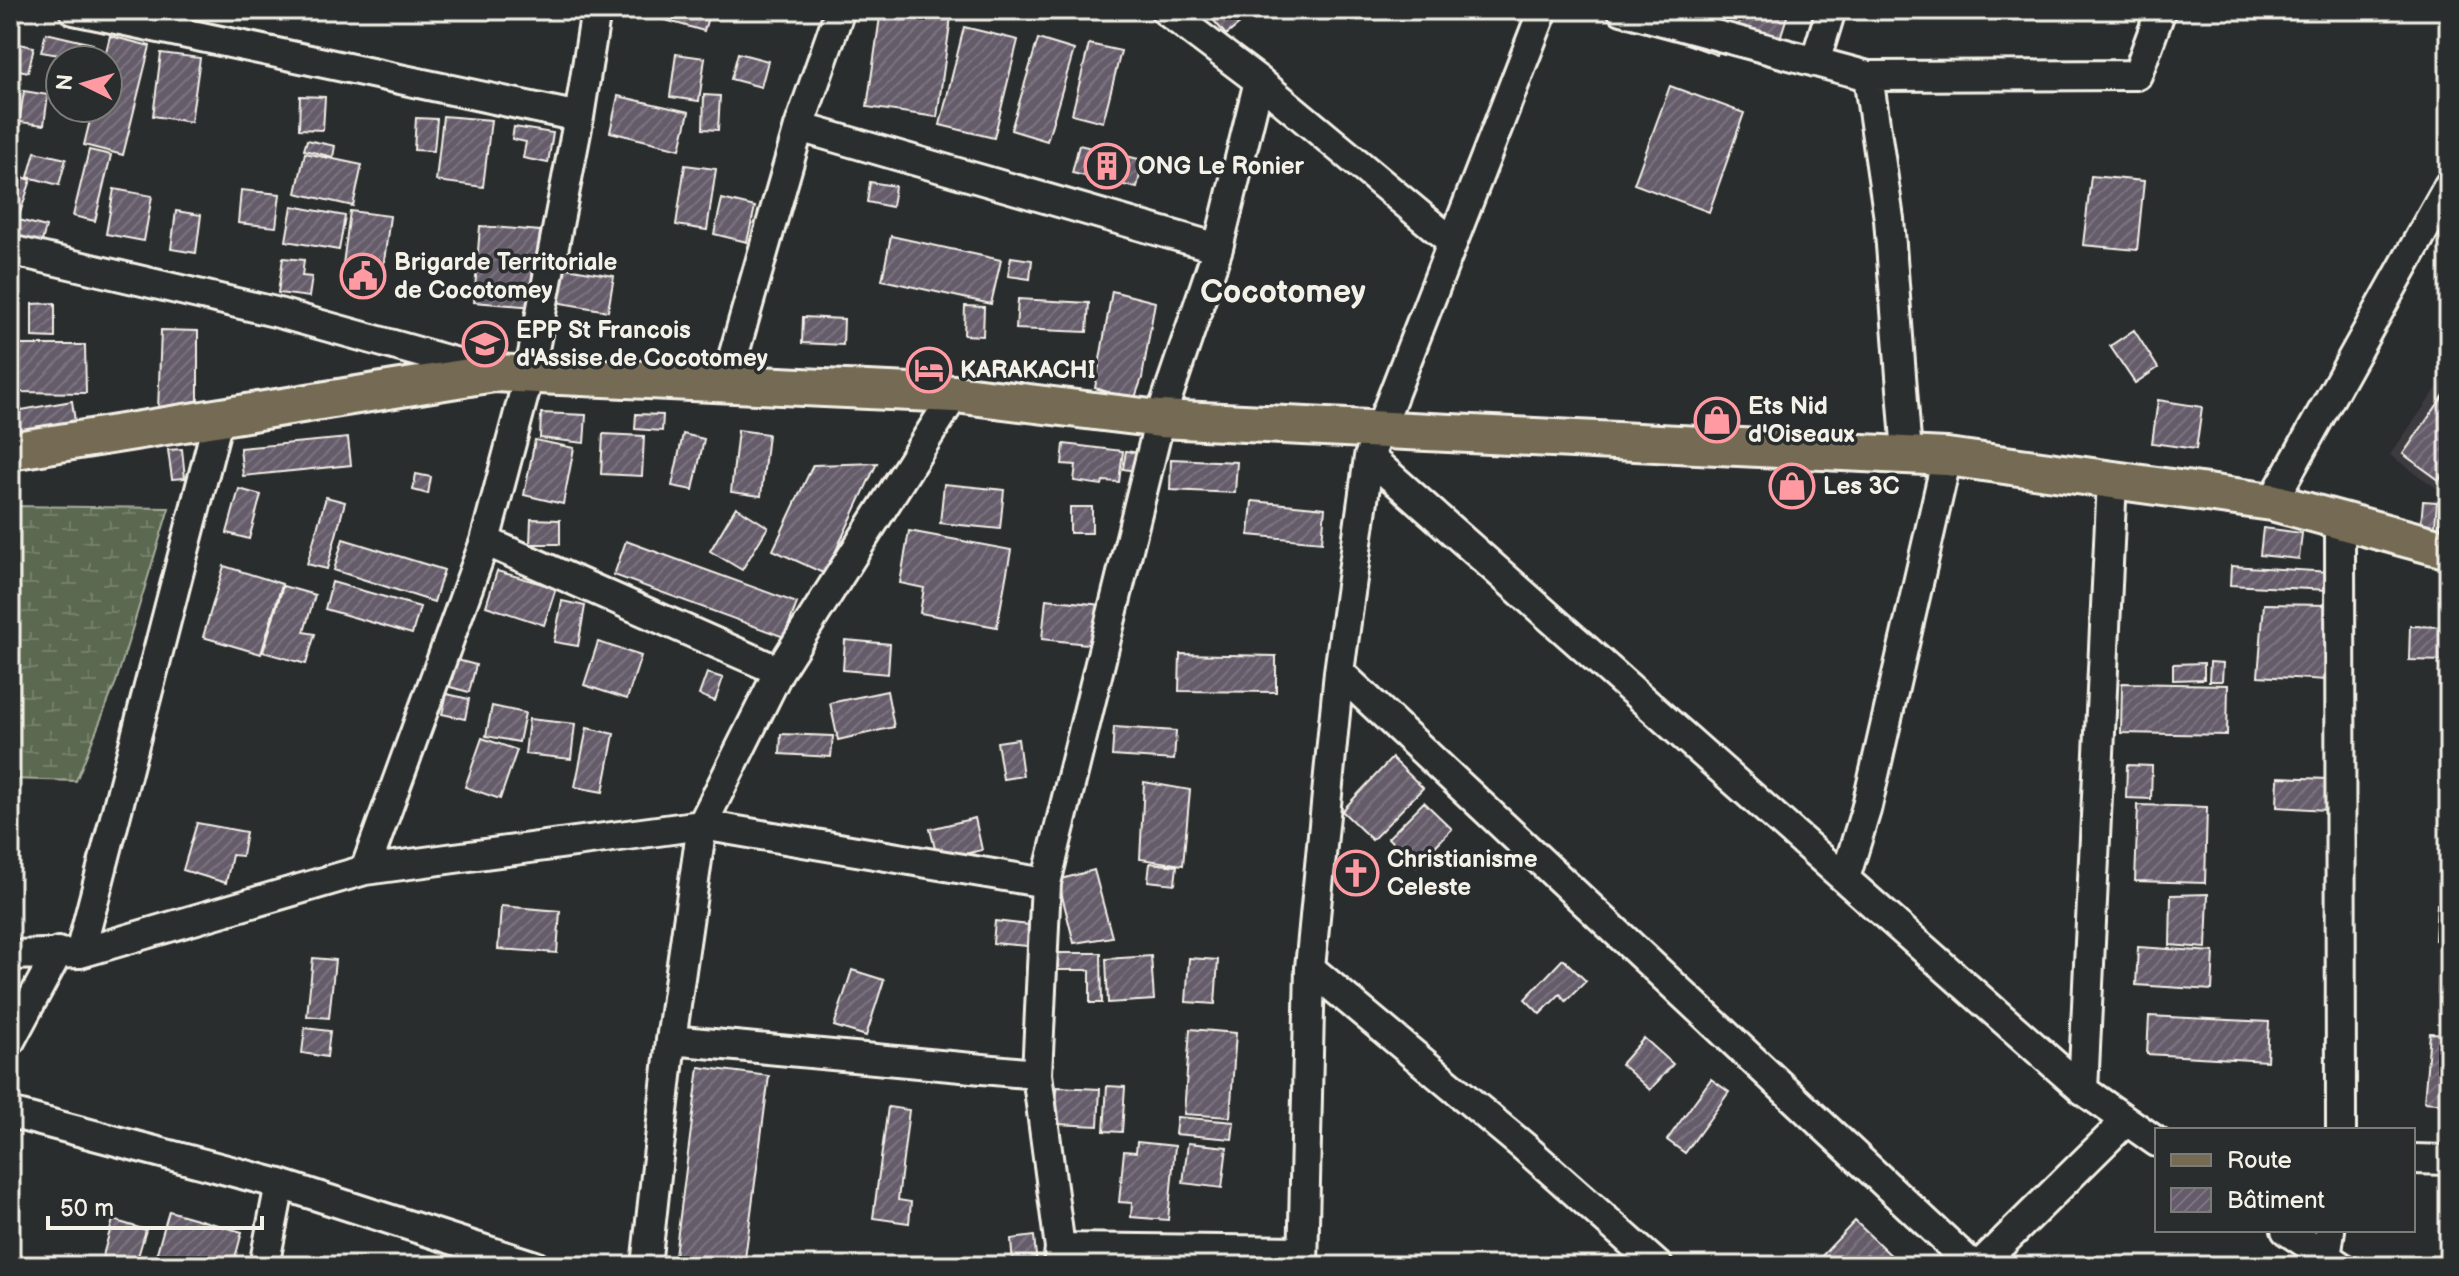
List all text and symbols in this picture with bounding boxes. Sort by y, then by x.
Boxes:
north arrow [44,44,124,124]
text: N [51,73,80,92]
building icon: ONG Le Ronier [1083,142,1131,190]
place label: ONG Le Ronier [1138,152,1305,181]
place label: Brigarde Territoriale de Cocotomey [394,248,617,305]
public building icon: Brigarde Territoriale de Cocotomey [339,252,387,300]
district label: Cocotomey [1200,273,1366,312]
place label: EPP St Francois d'Assise de Cocotomey [516,316,768,373]
school or university icon: EPP St Francois d'Assise de Cocotomey [461,320,509,368]
hotel icon: KARAKACHI [905,346,953,394]
place label: KARAKACHI [960,356,1096,385]
place label: Ets Nid d'Oiseaux [1748,392,1855,449]
shop icon: Ets Nid d'Oiseaux [1693,396,1741,444]
shop icon: Les 3C [1768,462,1816,510]
place label: Les 3C [1823,472,1900,501]
place label: Christianisme Celeste [1387,845,1538,902]
church icon: Christianisme Celeste [1332,849,1380,897]
legend [2155,1128,2415,1232]
text: Route [2227,1146,2292,1175]
scale bar [48,1180,262,1230]
text: Bâtiment [2227,1186,2326,1215]
text: 50 m [60,1194,114,1223]

